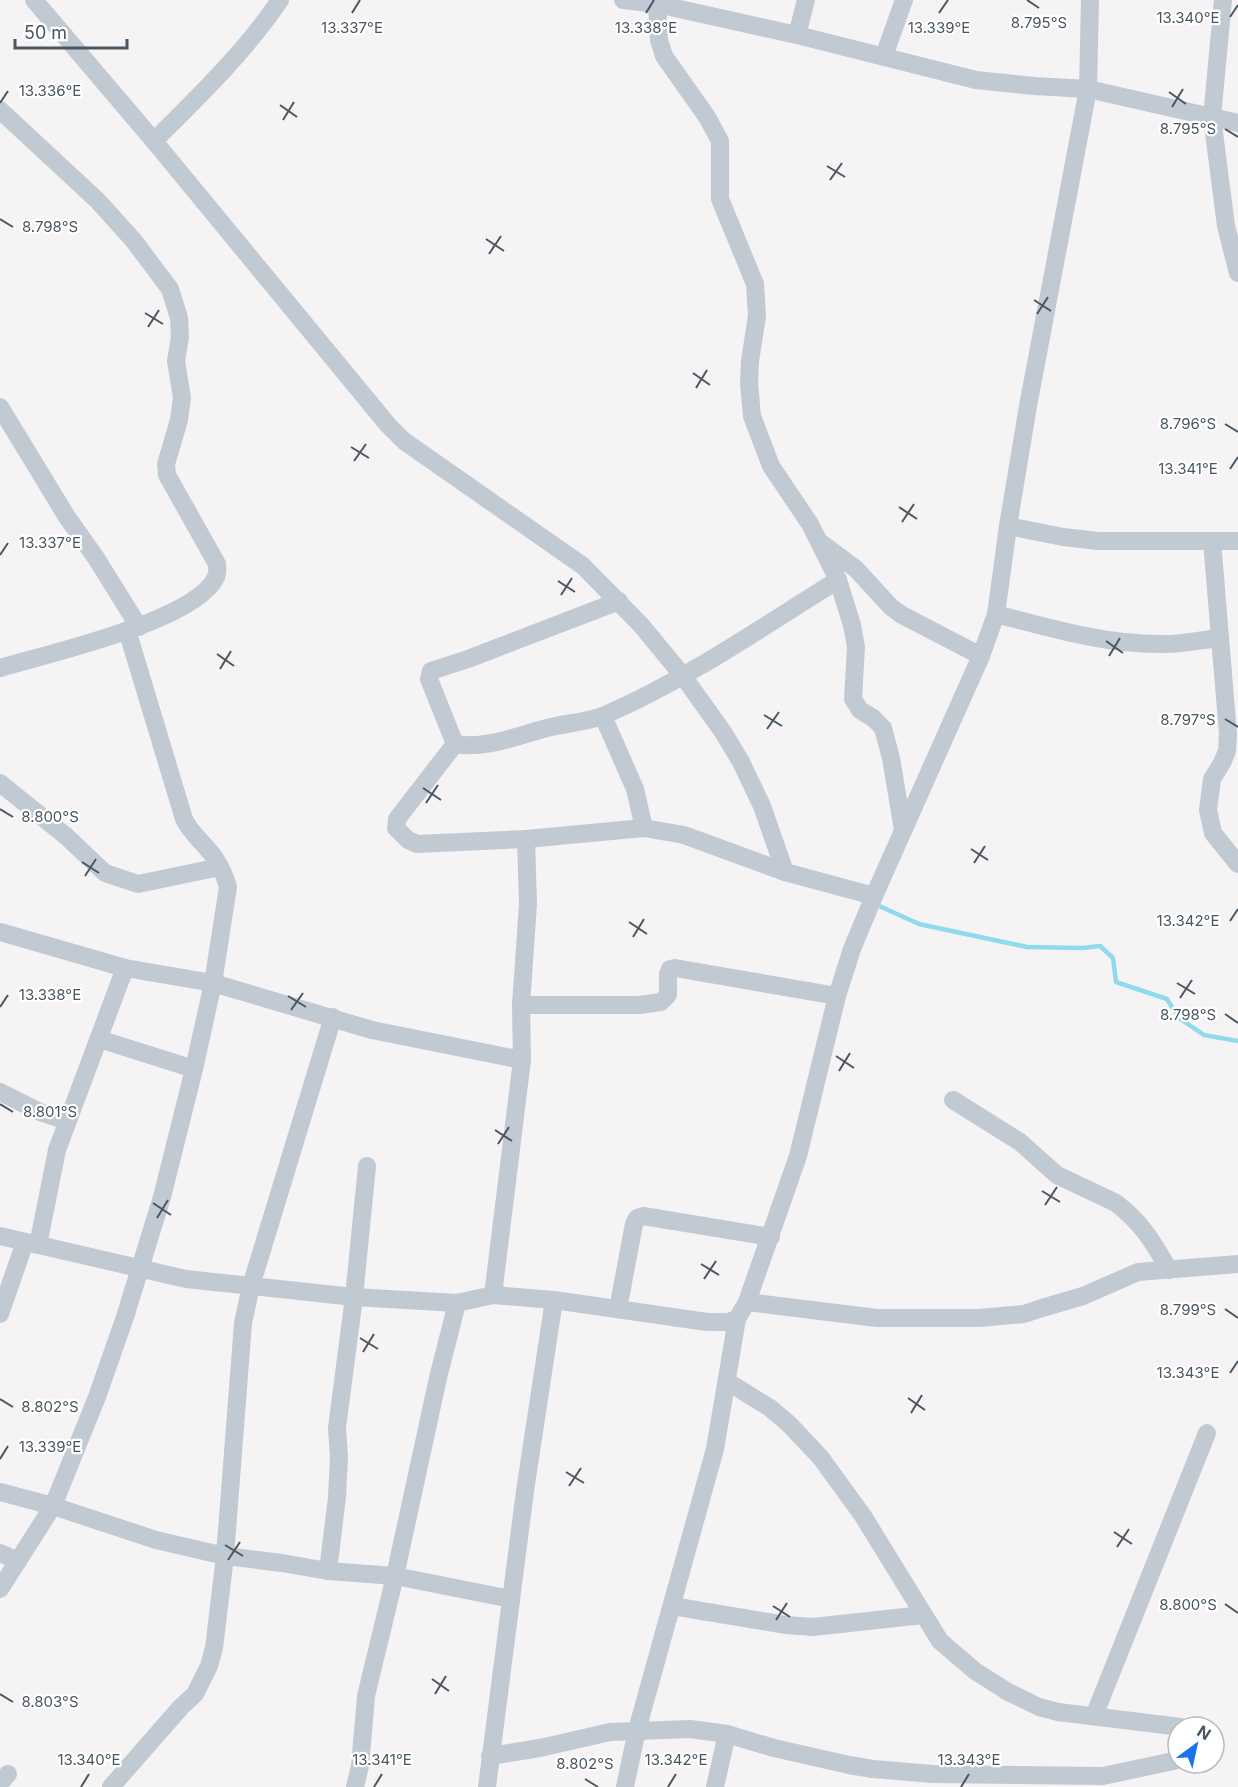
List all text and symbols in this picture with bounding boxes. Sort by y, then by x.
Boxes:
text: 13.340°E [1156,8,1220,27]
scale bar [15,12,128,50]
text: 8.795°S [1011,13,1067,32]
text: 13.337°E [321,18,383,37]
text: 13.338°E [615,18,677,37]
text: 13.339°E [908,18,970,37]
text: 50 m [24,22,67,43]
text: 13.336°E [19,81,81,100]
text: 8.795°S [1160,119,1216,138]
text: 8.798°S [22,217,78,236]
text: 8.796°S [1160,414,1216,433]
text: 13.341°E [1158,459,1218,478]
text: 13.337°E [19,533,81,552]
text: 8.797°S [1160,710,1216,729]
text: 8.800°S [21,807,79,826]
text: 13.342°E [1157,911,1219,930]
text: 13.338°E [19,985,81,1004]
text: 8.798°S [1160,1005,1216,1024]
text: 8.801°S [23,1102,77,1121]
text: 8.799°S [1160,1300,1216,1319]
text: 13.343°E [1157,1363,1219,1382]
text: 8.802°S [21,1397,79,1416]
text: 13.339°E [19,1437,81,1456]
text: 8.800°S [1159,1595,1217,1614]
text: 8.803°S [21,1692,79,1711]
north arrow [1166,1715,1226,1775]
text: N [1194,1721,1215,1744]
text: 13.340°E [57,1750,121,1769]
text: 13.341°E [352,1750,412,1769]
text: 13.342°E [645,1750,707,1769]
text: 13.343°E [938,1750,1000,1769]
text: 8.802°S [556,1754,614,1773]

